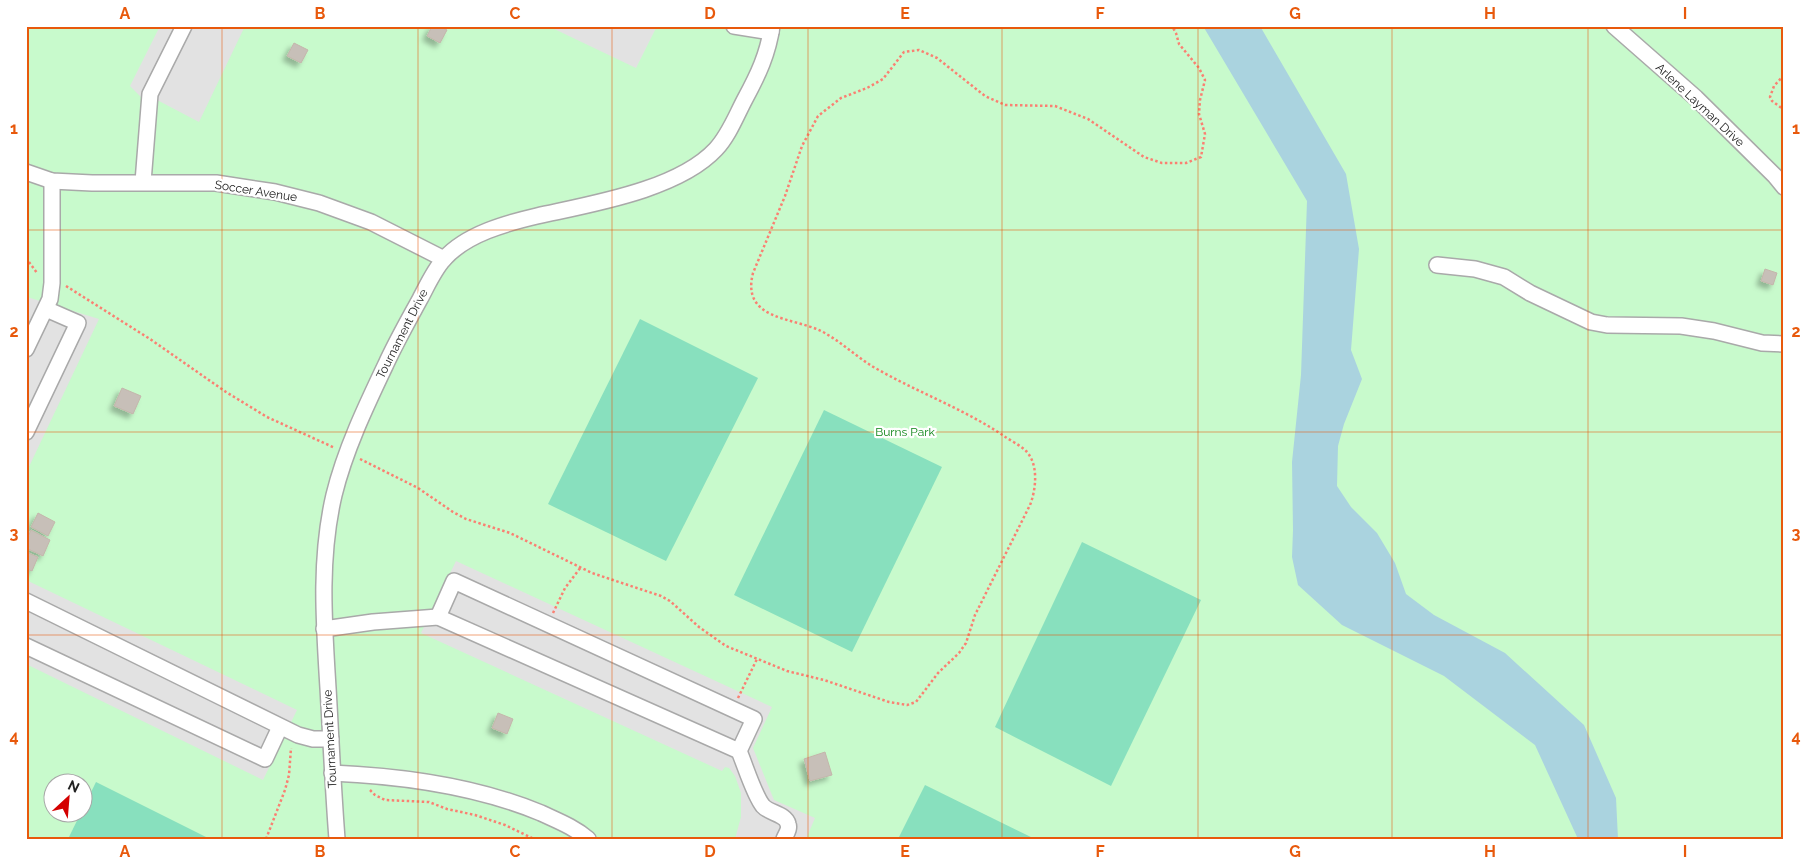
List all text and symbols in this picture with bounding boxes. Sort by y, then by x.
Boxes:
text: A [120,4,131,23]
text: B [315,4,326,23]
text: C [510,4,521,23]
text: D [704,4,716,23]
text: E [900,4,910,23]
text: F [1095,4,1105,23]
text: G [1289,4,1301,23]
text: H [1484,4,1496,23]
text: I [1683,4,1687,23]
street label: Arlene Layman Drive [1653,60,1747,150]
text: 1 [10,119,18,138]
text: 1 [1792,119,1800,138]
street label: Soccer Avenue [214,178,298,204]
street label: Tournament Drive [373,287,431,381]
text: 2 [9,322,19,341]
text: 2 [1791,322,1801,341]
park label: Burns Park [875,425,935,439]
text: 3 [10,524,19,543]
text: 3 [1792,524,1801,543]
street label: Tournament Drive [320,689,340,789]
text: 4 [9,727,19,746]
text: 4 [1791,727,1801,746]
north arrow [42,772,92,822]
text: N [65,777,82,796]
text: A [120,842,131,861]
text: B [315,842,326,861]
text: C [510,842,521,861]
text: D [704,842,716,861]
text: E [900,842,910,861]
text: F [1095,842,1105,861]
text: G [1289,842,1301,861]
text: H [1484,842,1496,861]
text: I [1683,842,1687,861]

